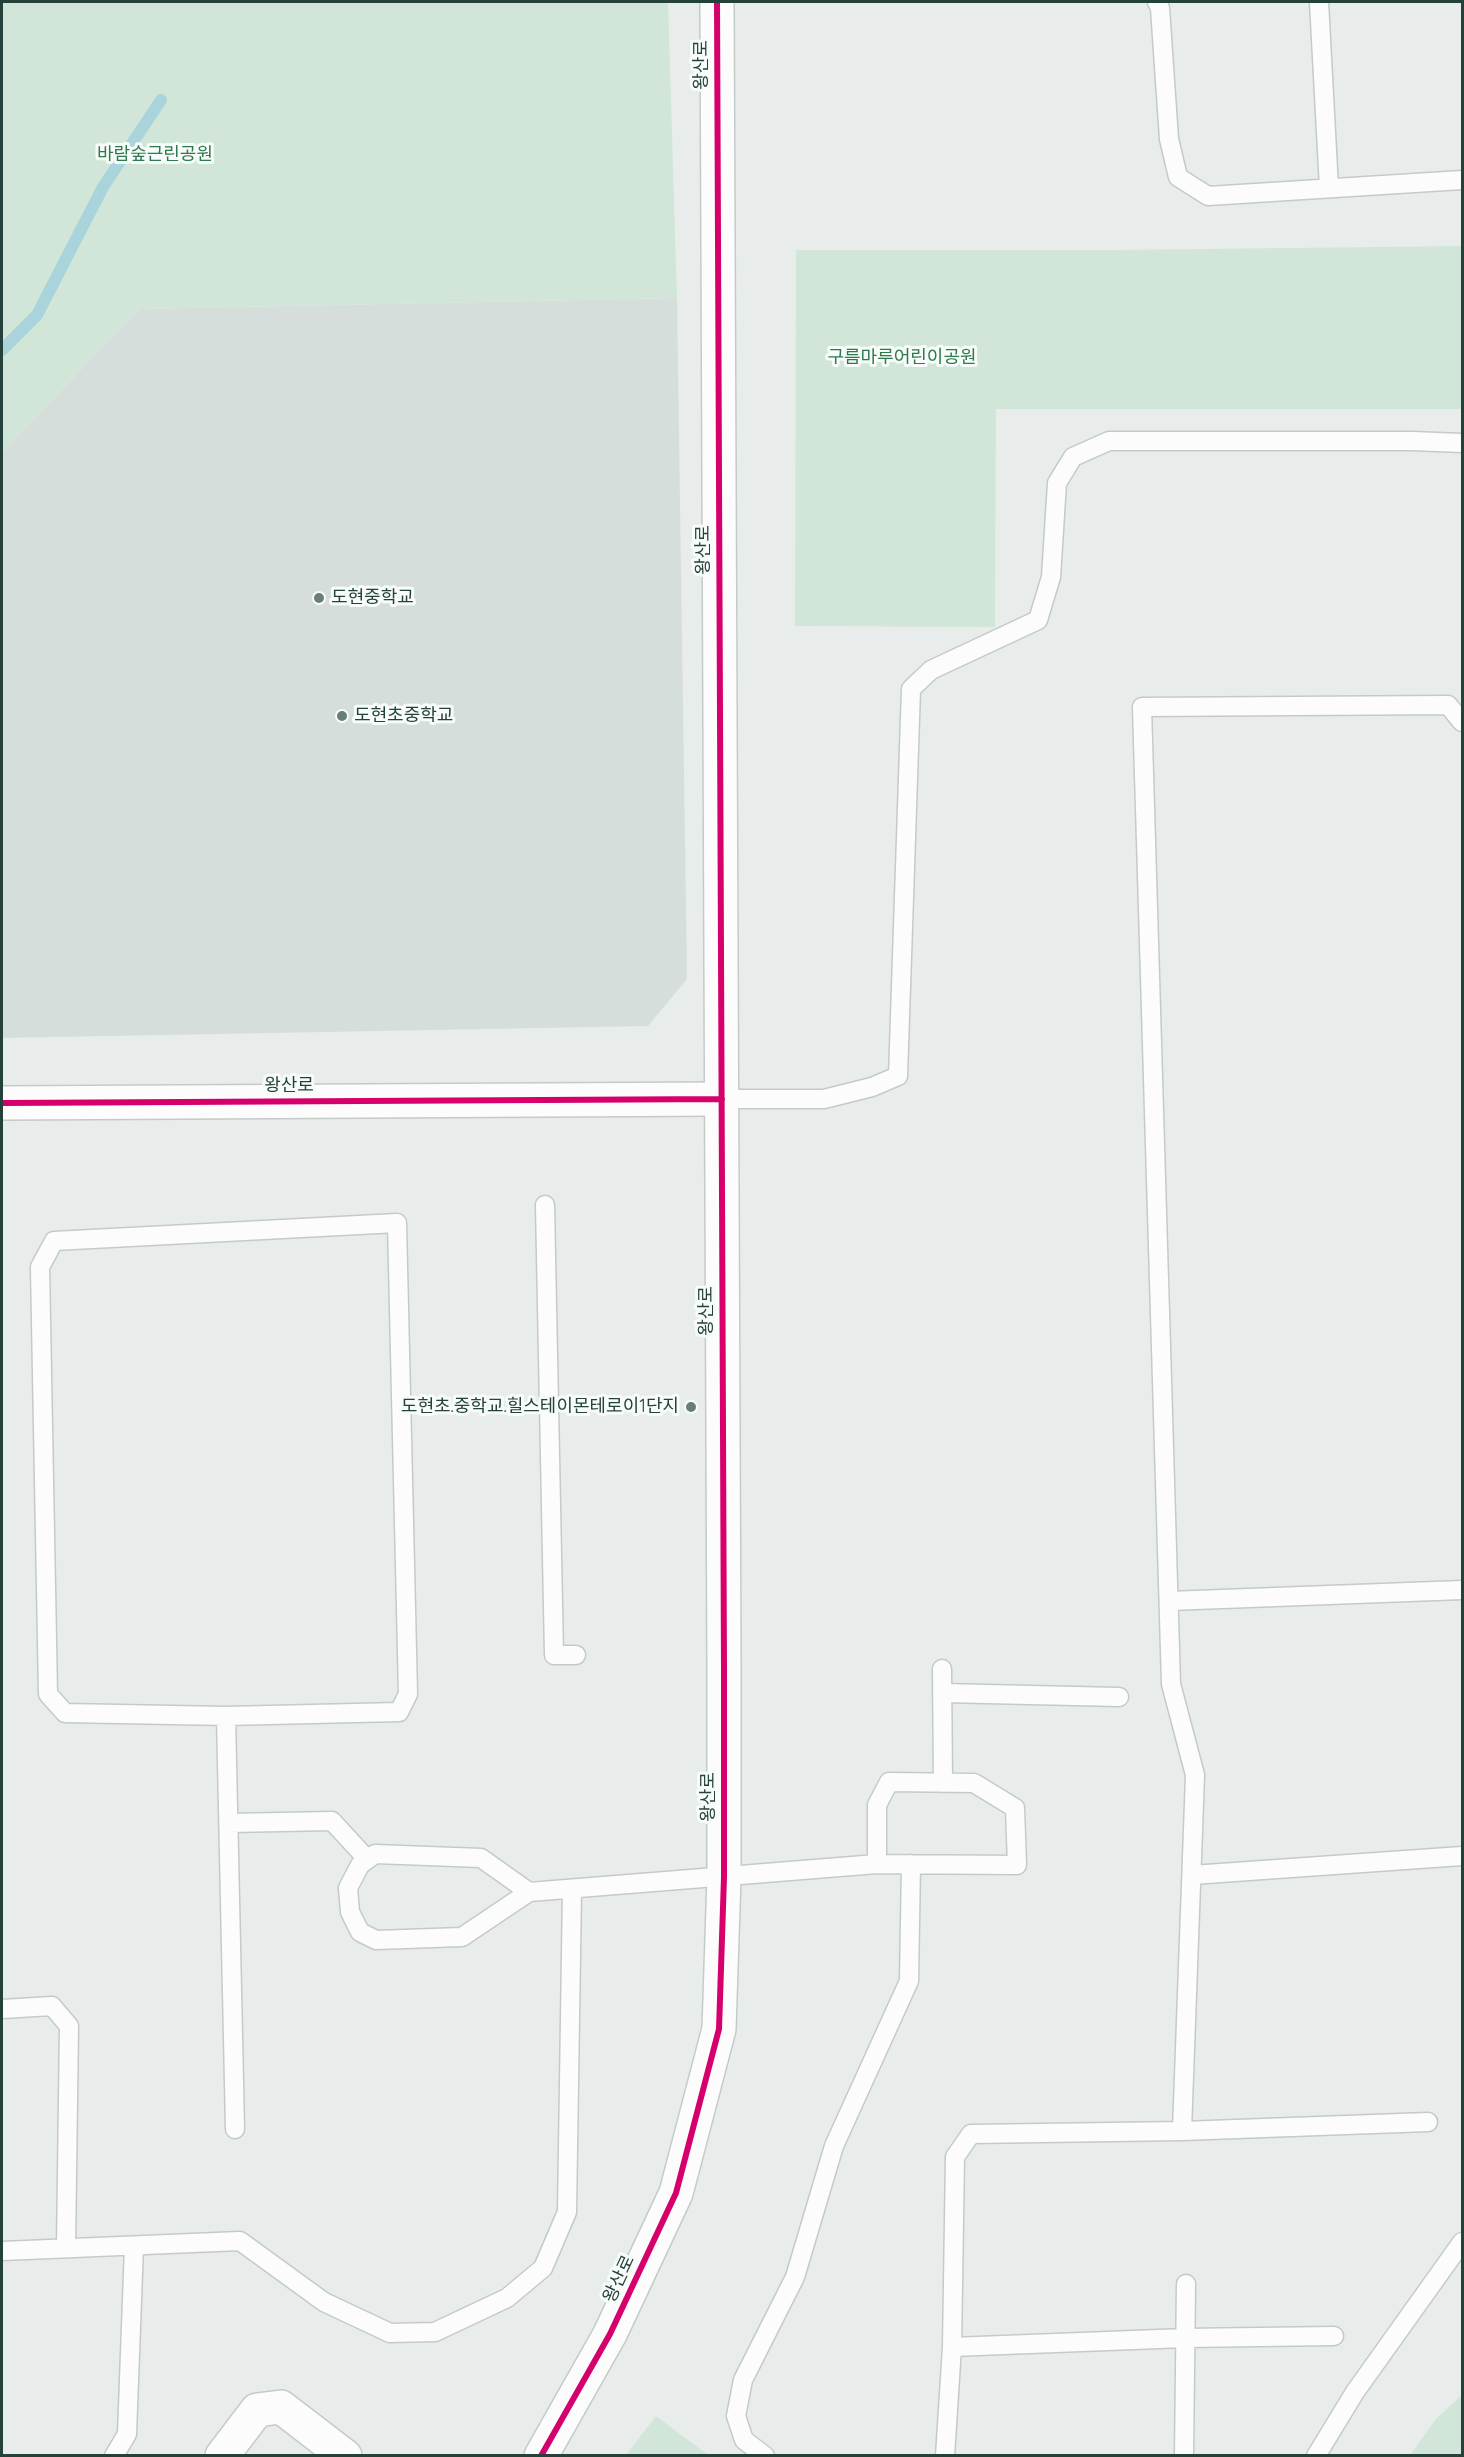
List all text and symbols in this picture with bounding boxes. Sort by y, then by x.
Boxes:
street label: 왕산로 [691,40,713,90]
park label: 바람숲근린공원 [97,144,213,166]
park label: 구름마루어린이공원 [827,347,977,369]
street label: 왕산로 [693,525,715,575]
place label: 도현중학교 [331,587,414,609]
marker: 도현중학교 [312,591,326,605]
place label: 도현초중학교 [354,705,453,727]
marker: 도현초중학교 [335,709,349,723]
street label: 왕산로 [264,1075,314,1097]
street label: 왕산로 [696,1286,718,1336]
place label: 도현초.중학교.힐스테이몬테로이1단지 [401,1396,679,1418]
marker: 도현초.중학교.힐스테이몬테로이1단지 [684,1400,698,1414]
street label: 왕산로 [698,1772,720,1822]
street label: 왕산로 [599,2252,639,2306]

